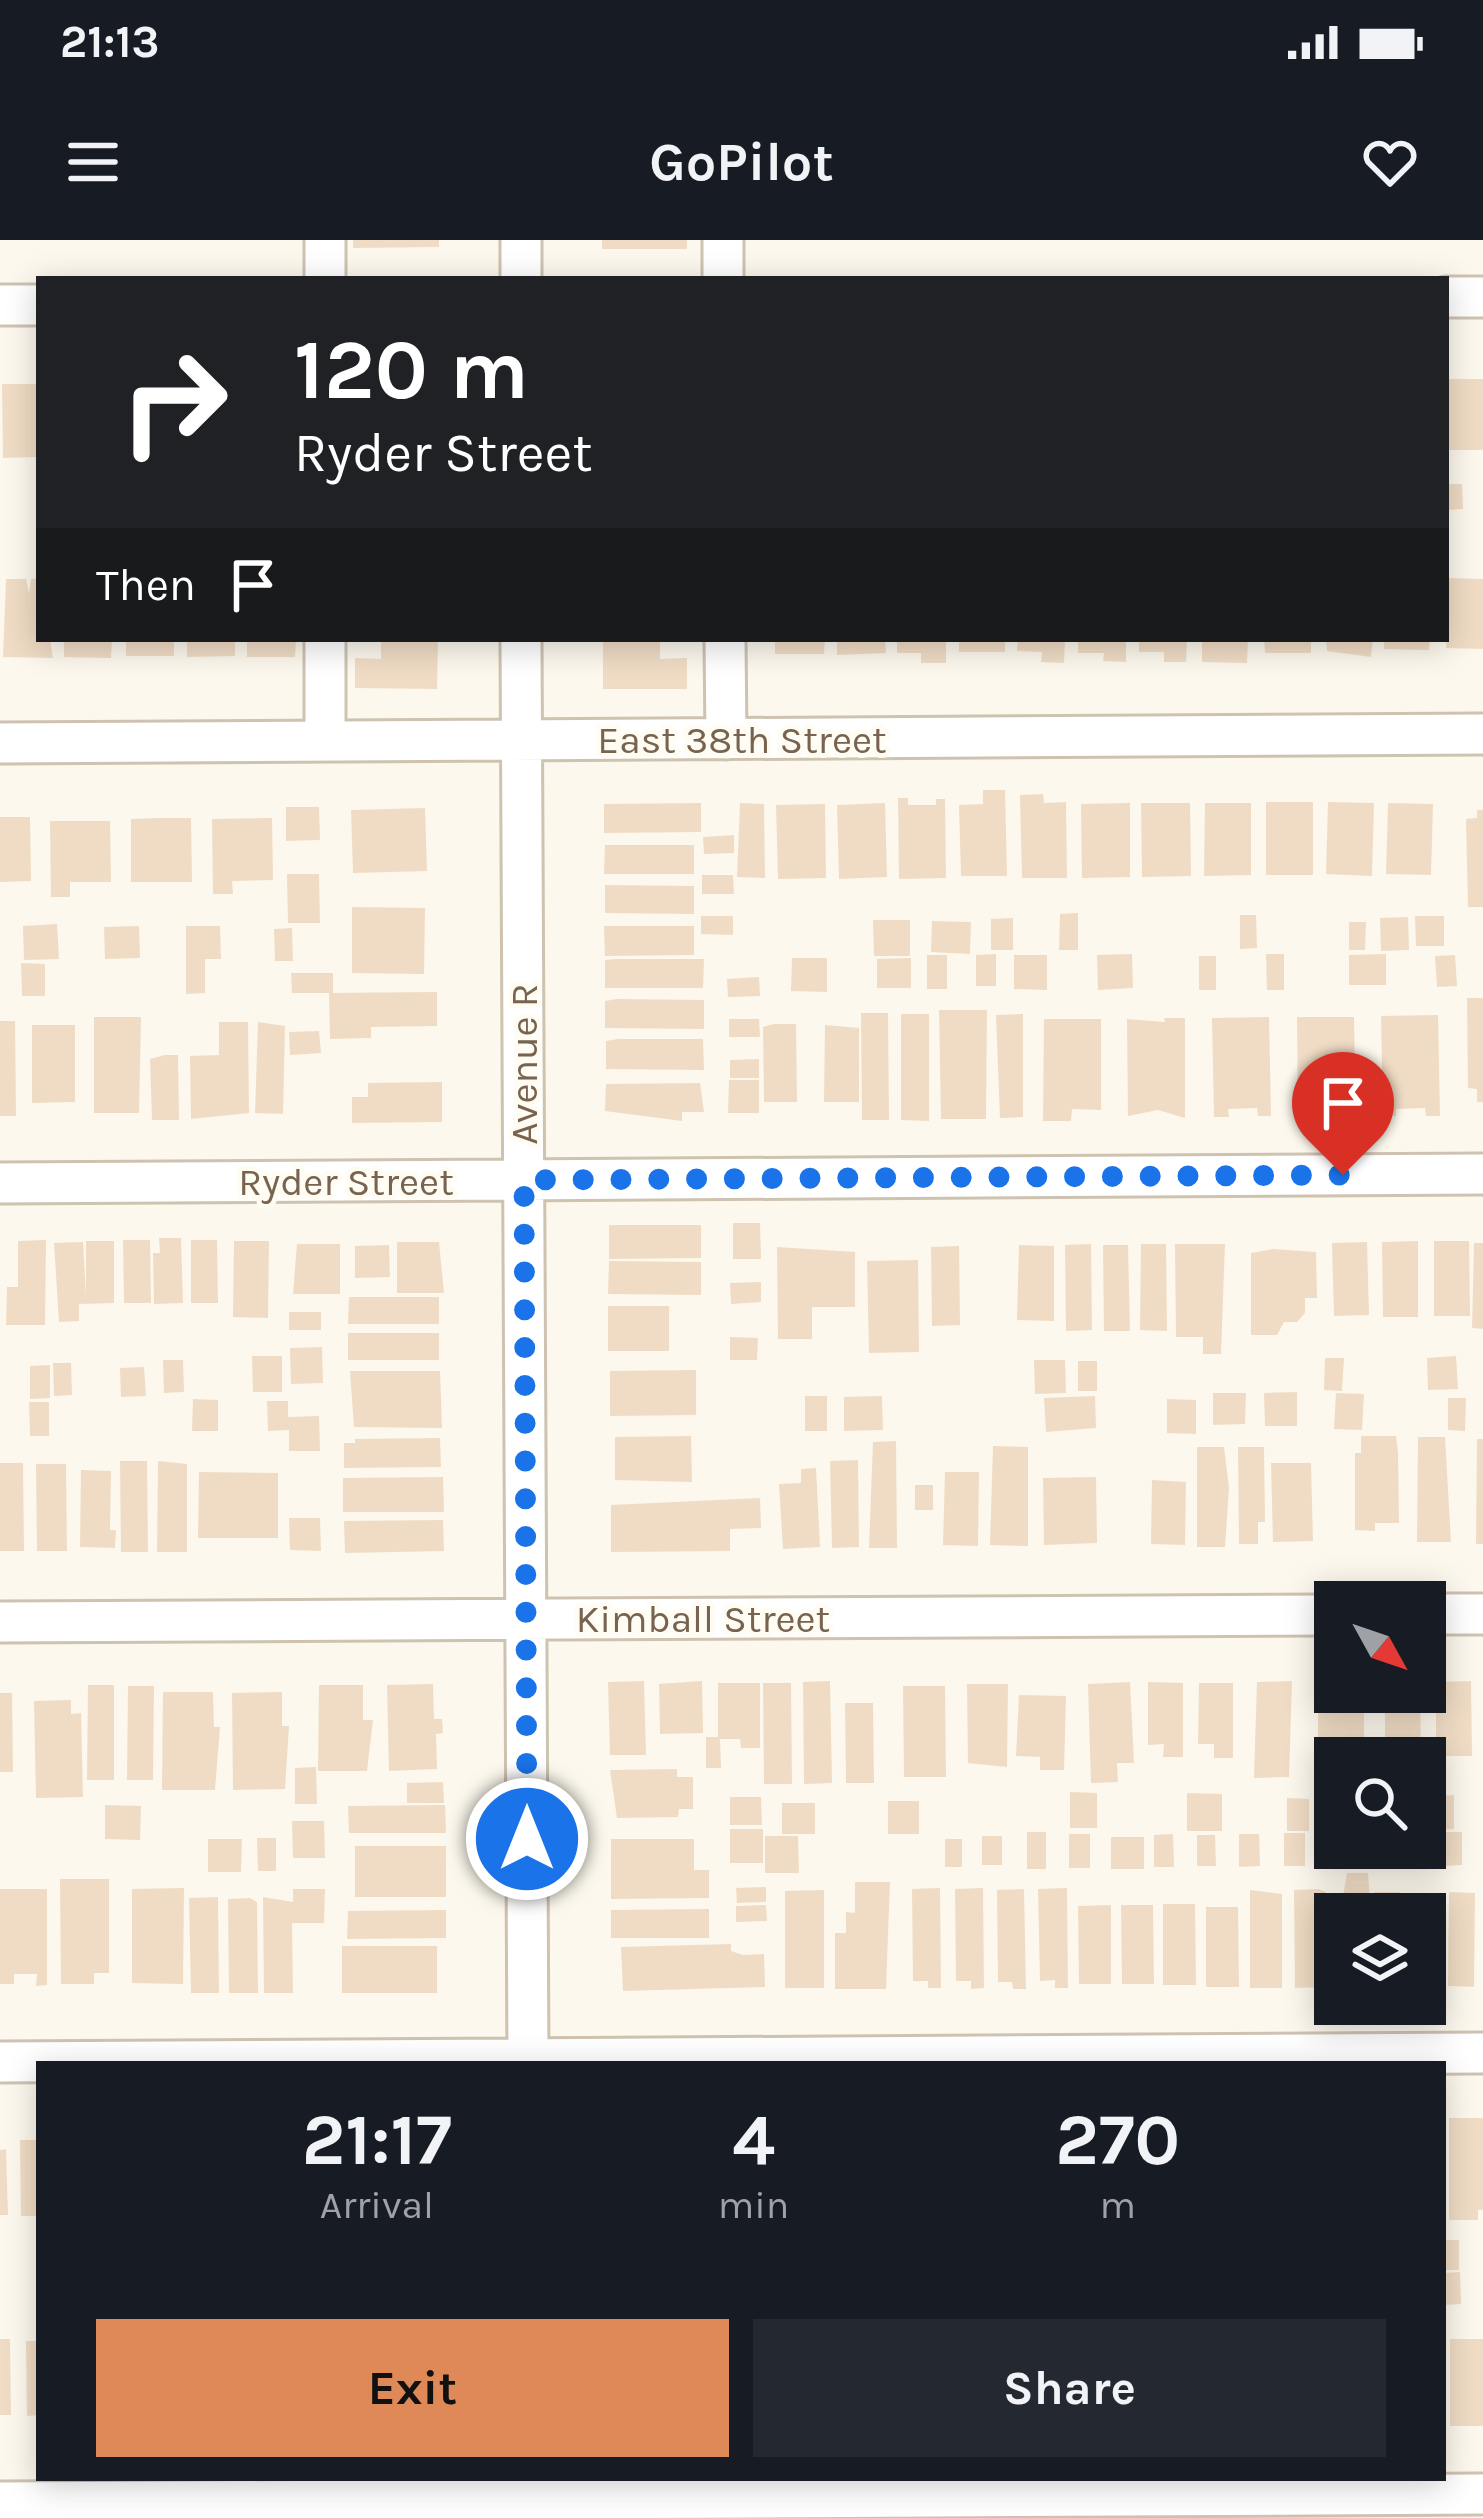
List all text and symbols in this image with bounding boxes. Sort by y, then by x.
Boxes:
text: 21:13 [60,16,159,68]
icon: menu [60,129,126,195]
icon: heart [1357,129,1423,195]
text: GoPilot [649,130,834,194]
text: 120 m [294,321,529,419]
icon: right [96,324,252,480]
text: Ryder Street [294,421,593,485]
icon: arrive [220,552,286,618]
text: Then [96,559,196,611]
street label: East 38th Street [597,717,887,763]
street label: Avenue R [501,983,547,1145]
pin [1292,1052,1394,1175]
icon: arrive [1310,1070,1376,1136]
street label: Ryder Street [238,1159,454,1205]
north arrow [1314,1581,1446,1713]
map controls [1314,1581,1446,2025]
street label: Kimball Street [576,1596,830,1642]
button: search [1314,1737,1446,1869]
position arrow [464,1776,590,1902]
button: layers [1314,1893,1446,2025]
text: 21:17 [302,2098,452,2182]
text: 4 [732,2098,775,2182]
text: 270 [1055,2098,1180,2182]
text: Arrival [320,2182,434,2228]
text: min [718,2182,789,2228]
text: m [1099,2182,1136,2228]
button: Exit [96,2319,729,2457]
button: Share [753,2319,1386,2457]

